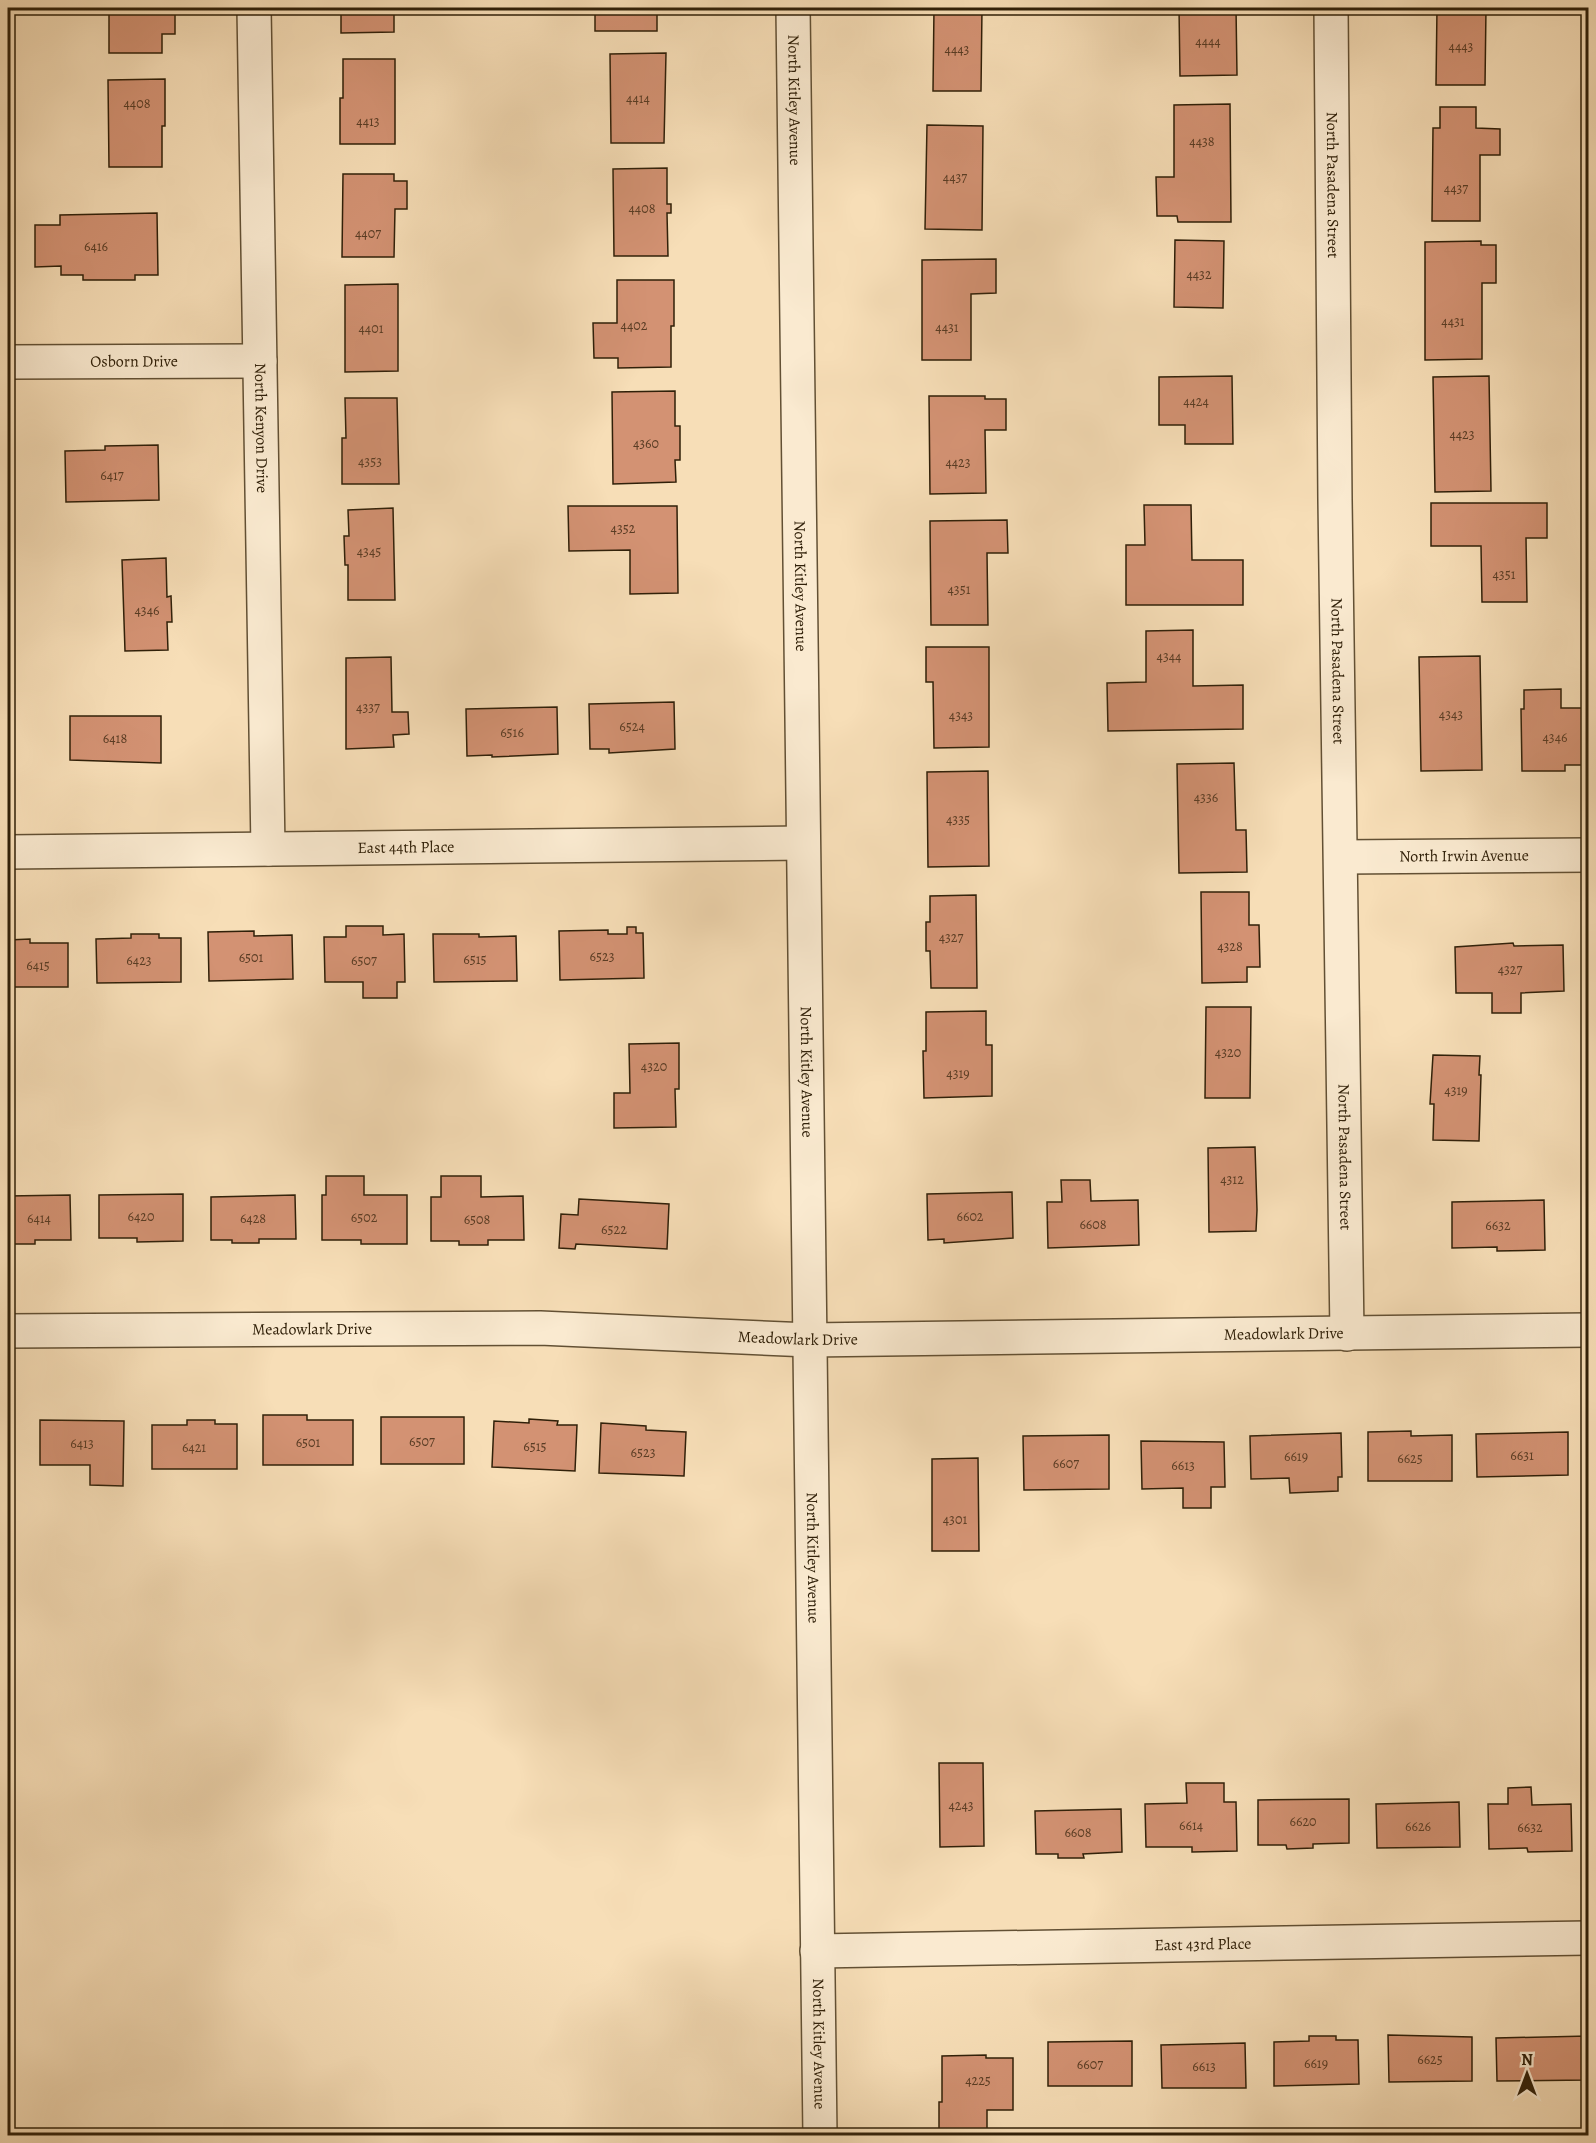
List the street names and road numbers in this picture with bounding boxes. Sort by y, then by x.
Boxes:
street label: North Kitley Avenue [782,34,806,166]
street label: North Pasadena Street [1321,112,1344,258]
street label: Osborn Drive [90,350,178,373]
street label: North Kenyon Drive [249,363,273,493]
street label: North Kitley Avenue [789,520,812,652]
street label: North Pasadena Street [1325,597,1350,744]
street label: East 44th Place [357,836,455,859]
street label: North Irwin Avenue [1399,844,1529,868]
street label: North Kitley Avenue [795,1006,818,1138]
street label: North Pasadena Street [1332,1083,1357,1230]
street label: Meadowlark Drive [252,1318,372,1341]
street label: Meadowlark Drive [1224,1322,1344,1346]
street label: Meadowlark Drive [737,1326,858,1351]
street label: North Kitley Avenue [801,1492,824,1624]
street label: East 43rd Place [1154,1933,1252,1956]
street label: North Kitley Avenue [807,1978,831,2110]

